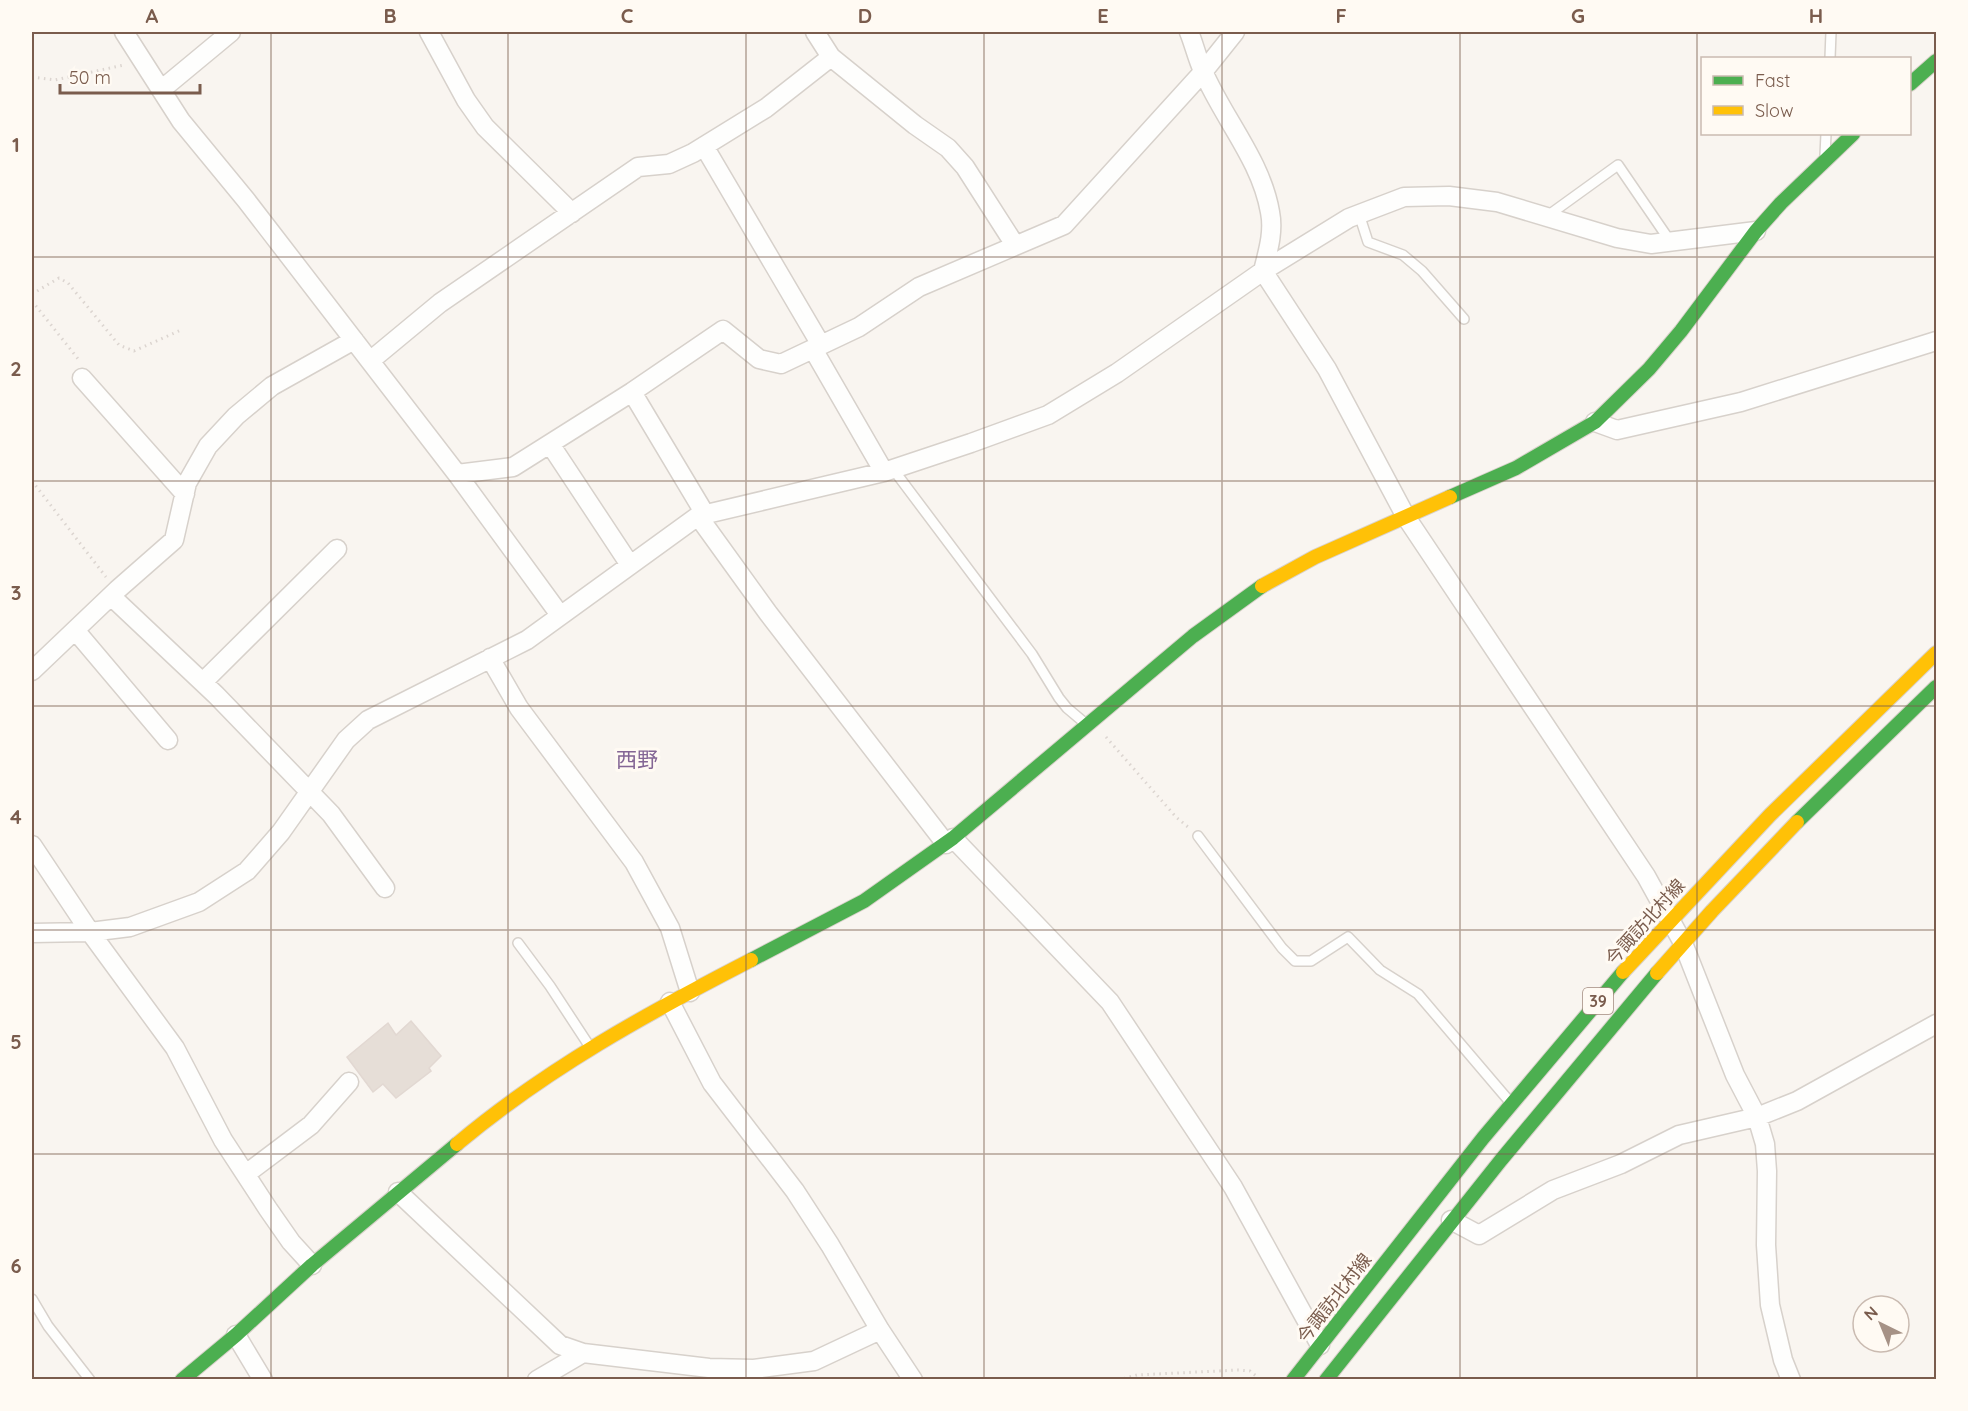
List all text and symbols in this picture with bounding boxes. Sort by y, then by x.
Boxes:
text: A [146,3,159,28]
text: B [383,3,397,28]
text: C [621,3,634,28]
text: D [858,3,872,28]
text: E [1097,3,1109,28]
text: F [1335,3,1347,28]
text: G [1571,3,1585,28]
text: H [1809,3,1823,28]
scale bar [60,57,200,95]
legend [1701,57,1911,135]
text: 50 m [69,66,111,89]
text: Fast [1755,69,1790,92]
text: Slow [1755,99,1793,122]
text: 1 [12,132,20,157]
text: 2 [10,356,22,381]
text: 3 [11,580,21,605]
district label: 西野 [616,746,658,772]
text: 4 [10,804,22,829]
street label: 今諏訪北村線 [1600,874,1690,970]
road number: 39 [1583,988,1613,1014]
text: 5 [10,1029,22,1054]
street label: 今諏訪北村線 [1292,1248,1376,1348]
text: 6 [10,1253,22,1278]
north arrow [1851,1294,1911,1354]
text: N [1860,1302,1882,1324]

